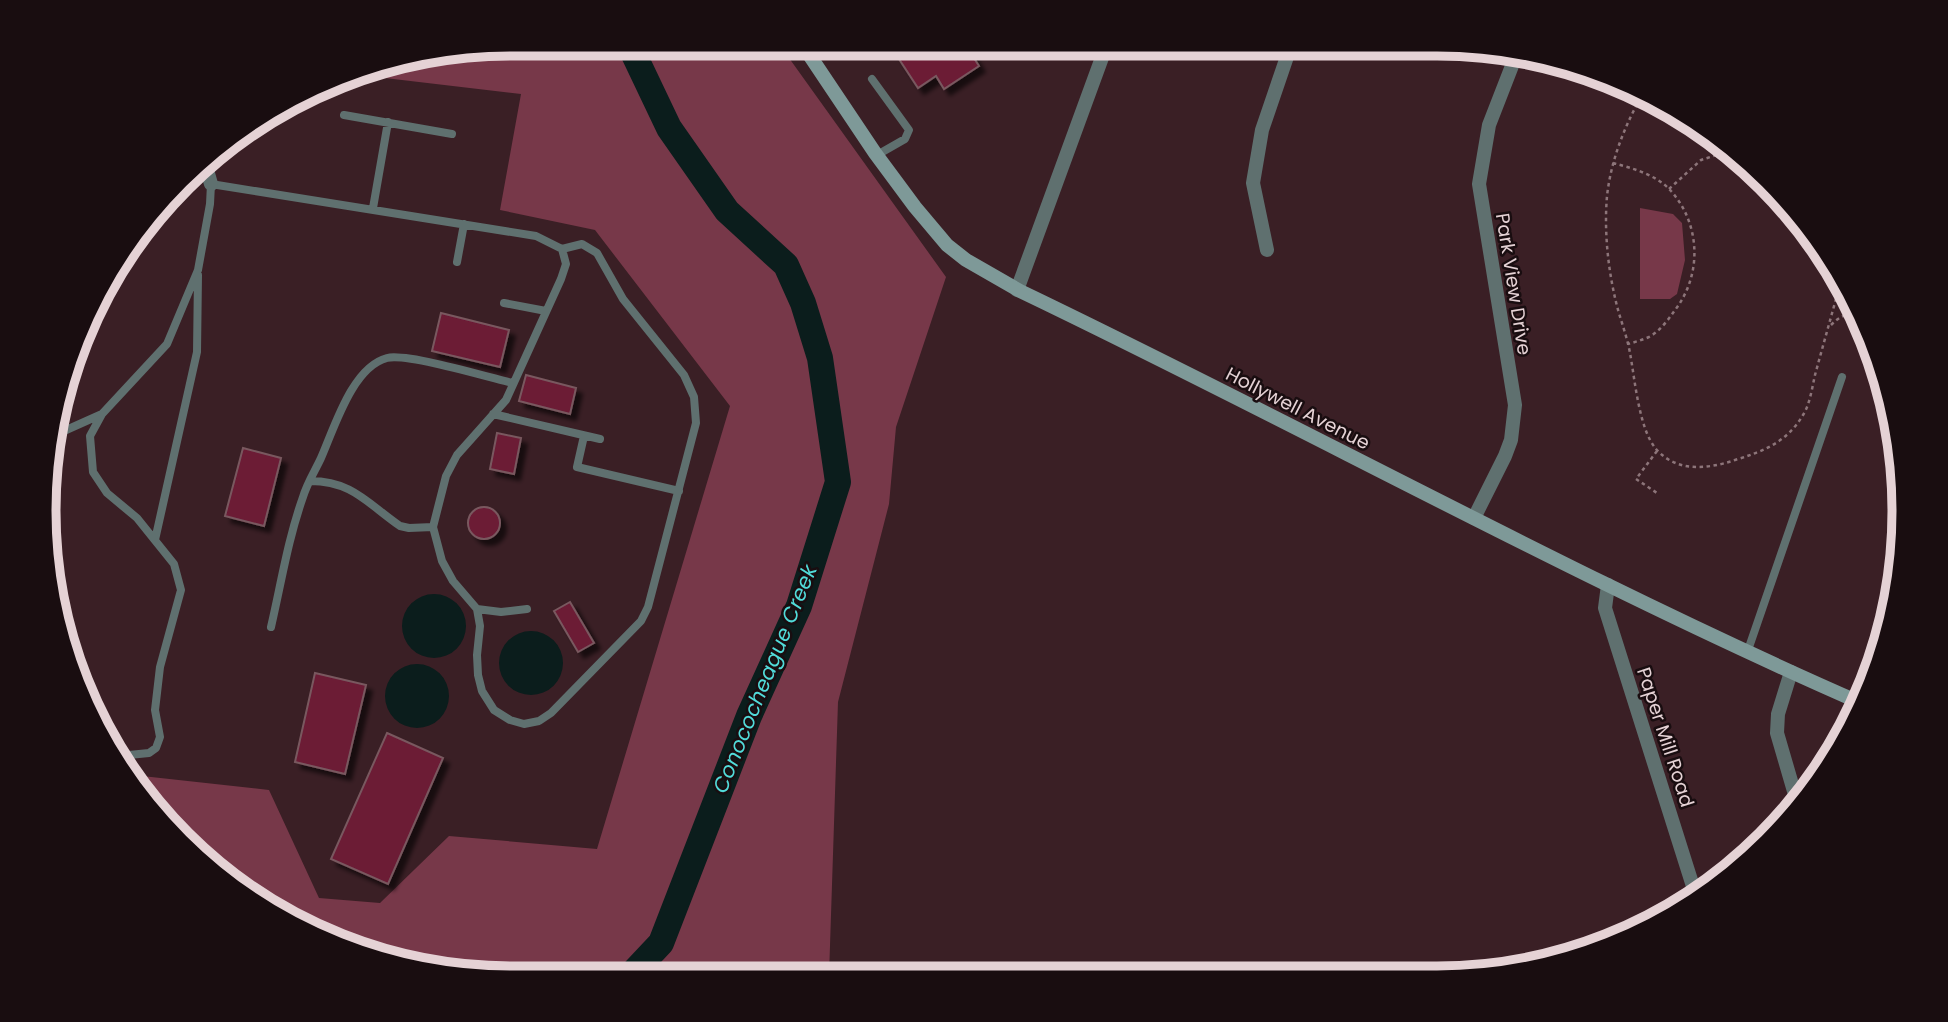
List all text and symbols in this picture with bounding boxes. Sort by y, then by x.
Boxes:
street label: Park View Drive [1489,211,1538,357]
street label: Hollywell Avenue [1221,360,1375,456]
water label: Conococheague Creek [705,559,824,797]
street label: Paper Mill Road [1630,664,1701,811]

